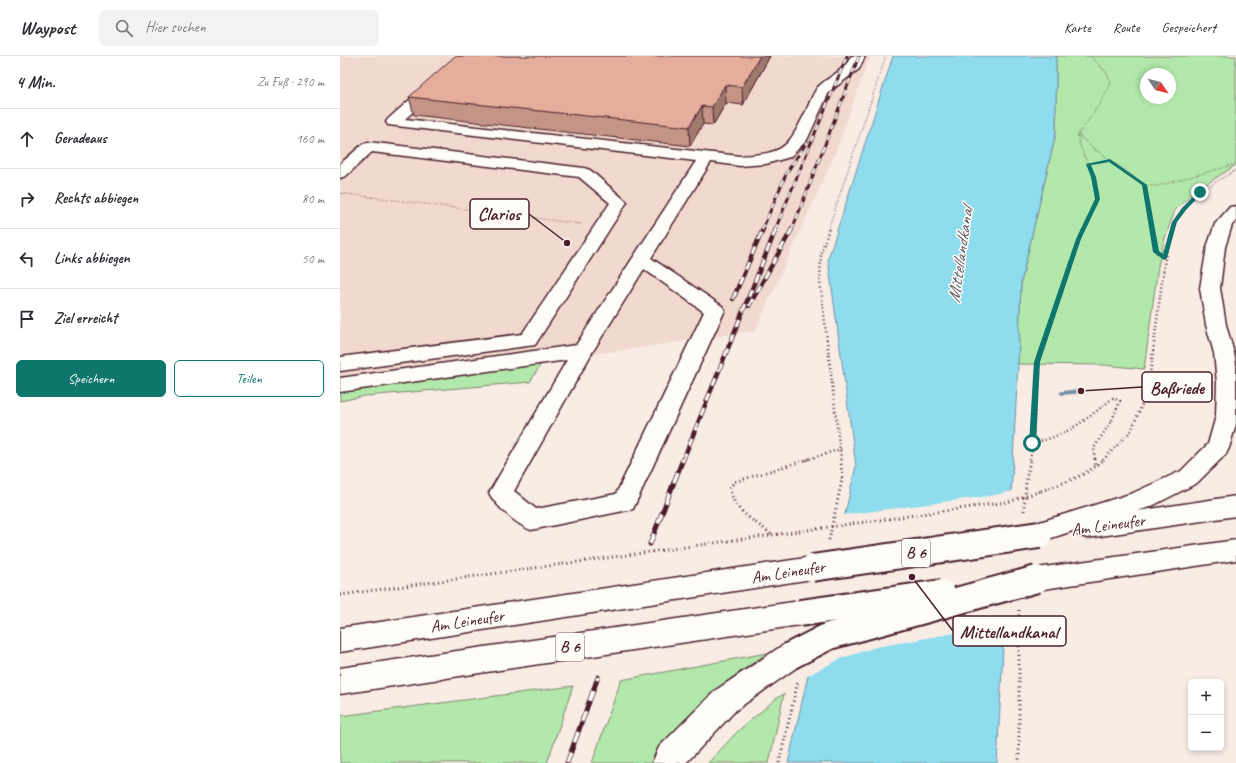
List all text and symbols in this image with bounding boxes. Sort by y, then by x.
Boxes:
search box [99,10,379,46]
text: Waypost [20,16,75,40]
icon: search [113,17,135,39]
text: Hier suchen [145,18,205,37]
text: Karte [1064,19,1091,36]
text: Route [1113,19,1139,36]
text: Gespeichert [1161,19,1216,36]
north arrow [1140,68,1176,104]
text: 4 Min. [16,72,55,93]
text: Zu Fuß · 290 m [257,74,324,90]
icon: ahead [16,128,38,150]
text: Geradeaus [54,129,107,148]
text: 160 m [296,131,324,147]
route end [1191,183,1209,201]
icon: right [16,188,38,210]
text: Rechts abbiegen [54,189,138,208]
text: 80 m [302,191,324,207]
callout: Clarios [470,199,529,229]
water label: Mittellandkanal [942,200,978,304]
text: Clarios [478,203,522,225]
icon: left [16,248,38,270]
text: Links abbiegen [54,249,130,268]
text: 50 m [302,251,324,267]
icon: arrive [16,308,38,330]
text: Ziel erreicht [54,309,117,328]
button: Speichern [16,360,166,397]
button: Teilen [174,360,324,397]
callout: Baßriede [1142,372,1212,402]
text: Baßriede [1150,377,1206,399]
route start [1023,434,1041,452]
street label: Am Leineufer [1070,509,1148,541]
road number: B 6 [902,539,930,567]
street label: Am Leineufer [750,556,828,588]
street label: Am Leineufer [429,605,507,637]
callout: Mittellandkanal [953,616,1066,646]
text: Mittellandkanal [960,621,1062,643]
road number: B 6 [556,633,584,661]
map controls [1188,679,1224,751]
button: + [1188,679,1224,715]
button: − [1188,715,1224,751]

